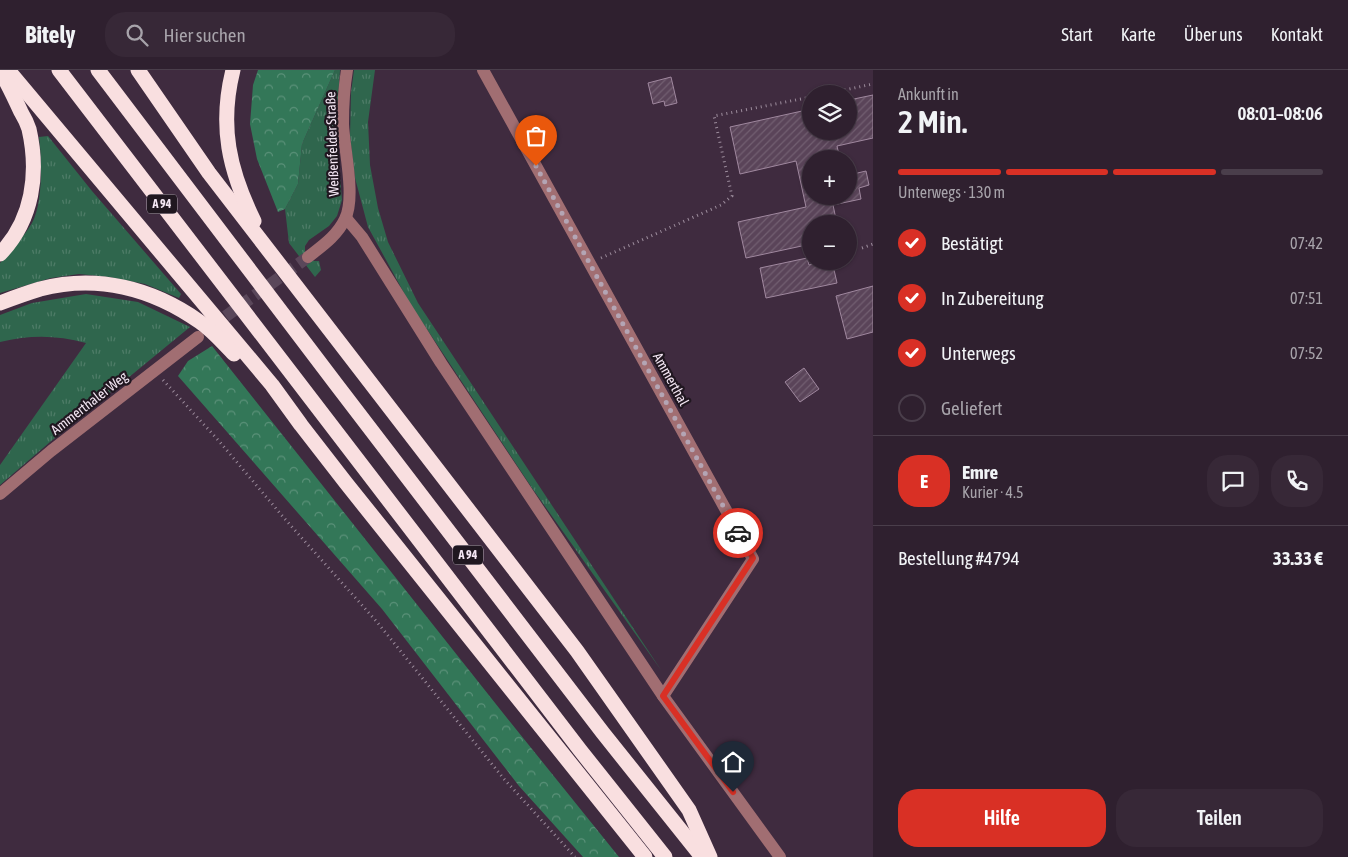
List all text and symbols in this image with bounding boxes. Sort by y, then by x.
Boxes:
search box [105,12,455,57]
text: Bitely [25,21,75,48]
icon: search [123,21,151,49]
text: Hier suchen [163,24,246,46]
text: Start [1061,24,1093,45]
text: Karte [1121,24,1156,45]
text: Über uns [1184,24,1243,45]
text: Kontakt [1271,24,1323,45]
map controls [802,85,857,270]
button: layers [802,85,857,140]
text: Ankunft in [898,85,959,103]
street label: Weißenfelder Straße [322,91,342,197]
text: 08:01–08:06 [1237,102,1323,124]
text: 2 Min. [898,103,967,140]
pin [515,115,557,166]
icon: bag [522,122,550,150]
button: + [802,150,857,205]
text: Unterwegs · 130 m [898,183,1005,201]
road number: A 94 [147,195,177,214]
button: − [802,215,857,270]
icon: check [898,229,926,257]
text: Bestätigt [941,232,1003,254]
text: 07:42 [1290,234,1323,252]
icon: check [898,284,926,312]
text: In Zubereitung [941,287,1044,309]
text: 07:51 [1290,289,1323,307]
icon: check [898,339,926,367]
text: Unterwegs [941,342,1016,364]
text: 07:52 [1290,344,1323,362]
street label: Ammerthal [650,350,692,409]
street label: Ammerthaler Weg [48,368,130,438]
text: Geliefert [941,397,1002,419]
button: chat [1207,455,1259,507]
button: phone [1271,455,1323,507]
text: Emre [962,461,998,483]
text: E [920,470,928,492]
text: Kurier · 4.5 [962,483,1024,501]
courier [713,508,763,558]
icon: car [724,519,752,547]
road number: A 94 [453,546,483,564]
text: Bestellung #4794 [898,547,1020,569]
text: 33.33 € [1273,547,1323,569]
pin [712,741,754,792]
icon: home [719,748,747,776]
button: Hilfe [898,789,1106,847]
button: Teilen [1116,789,1323,847]

